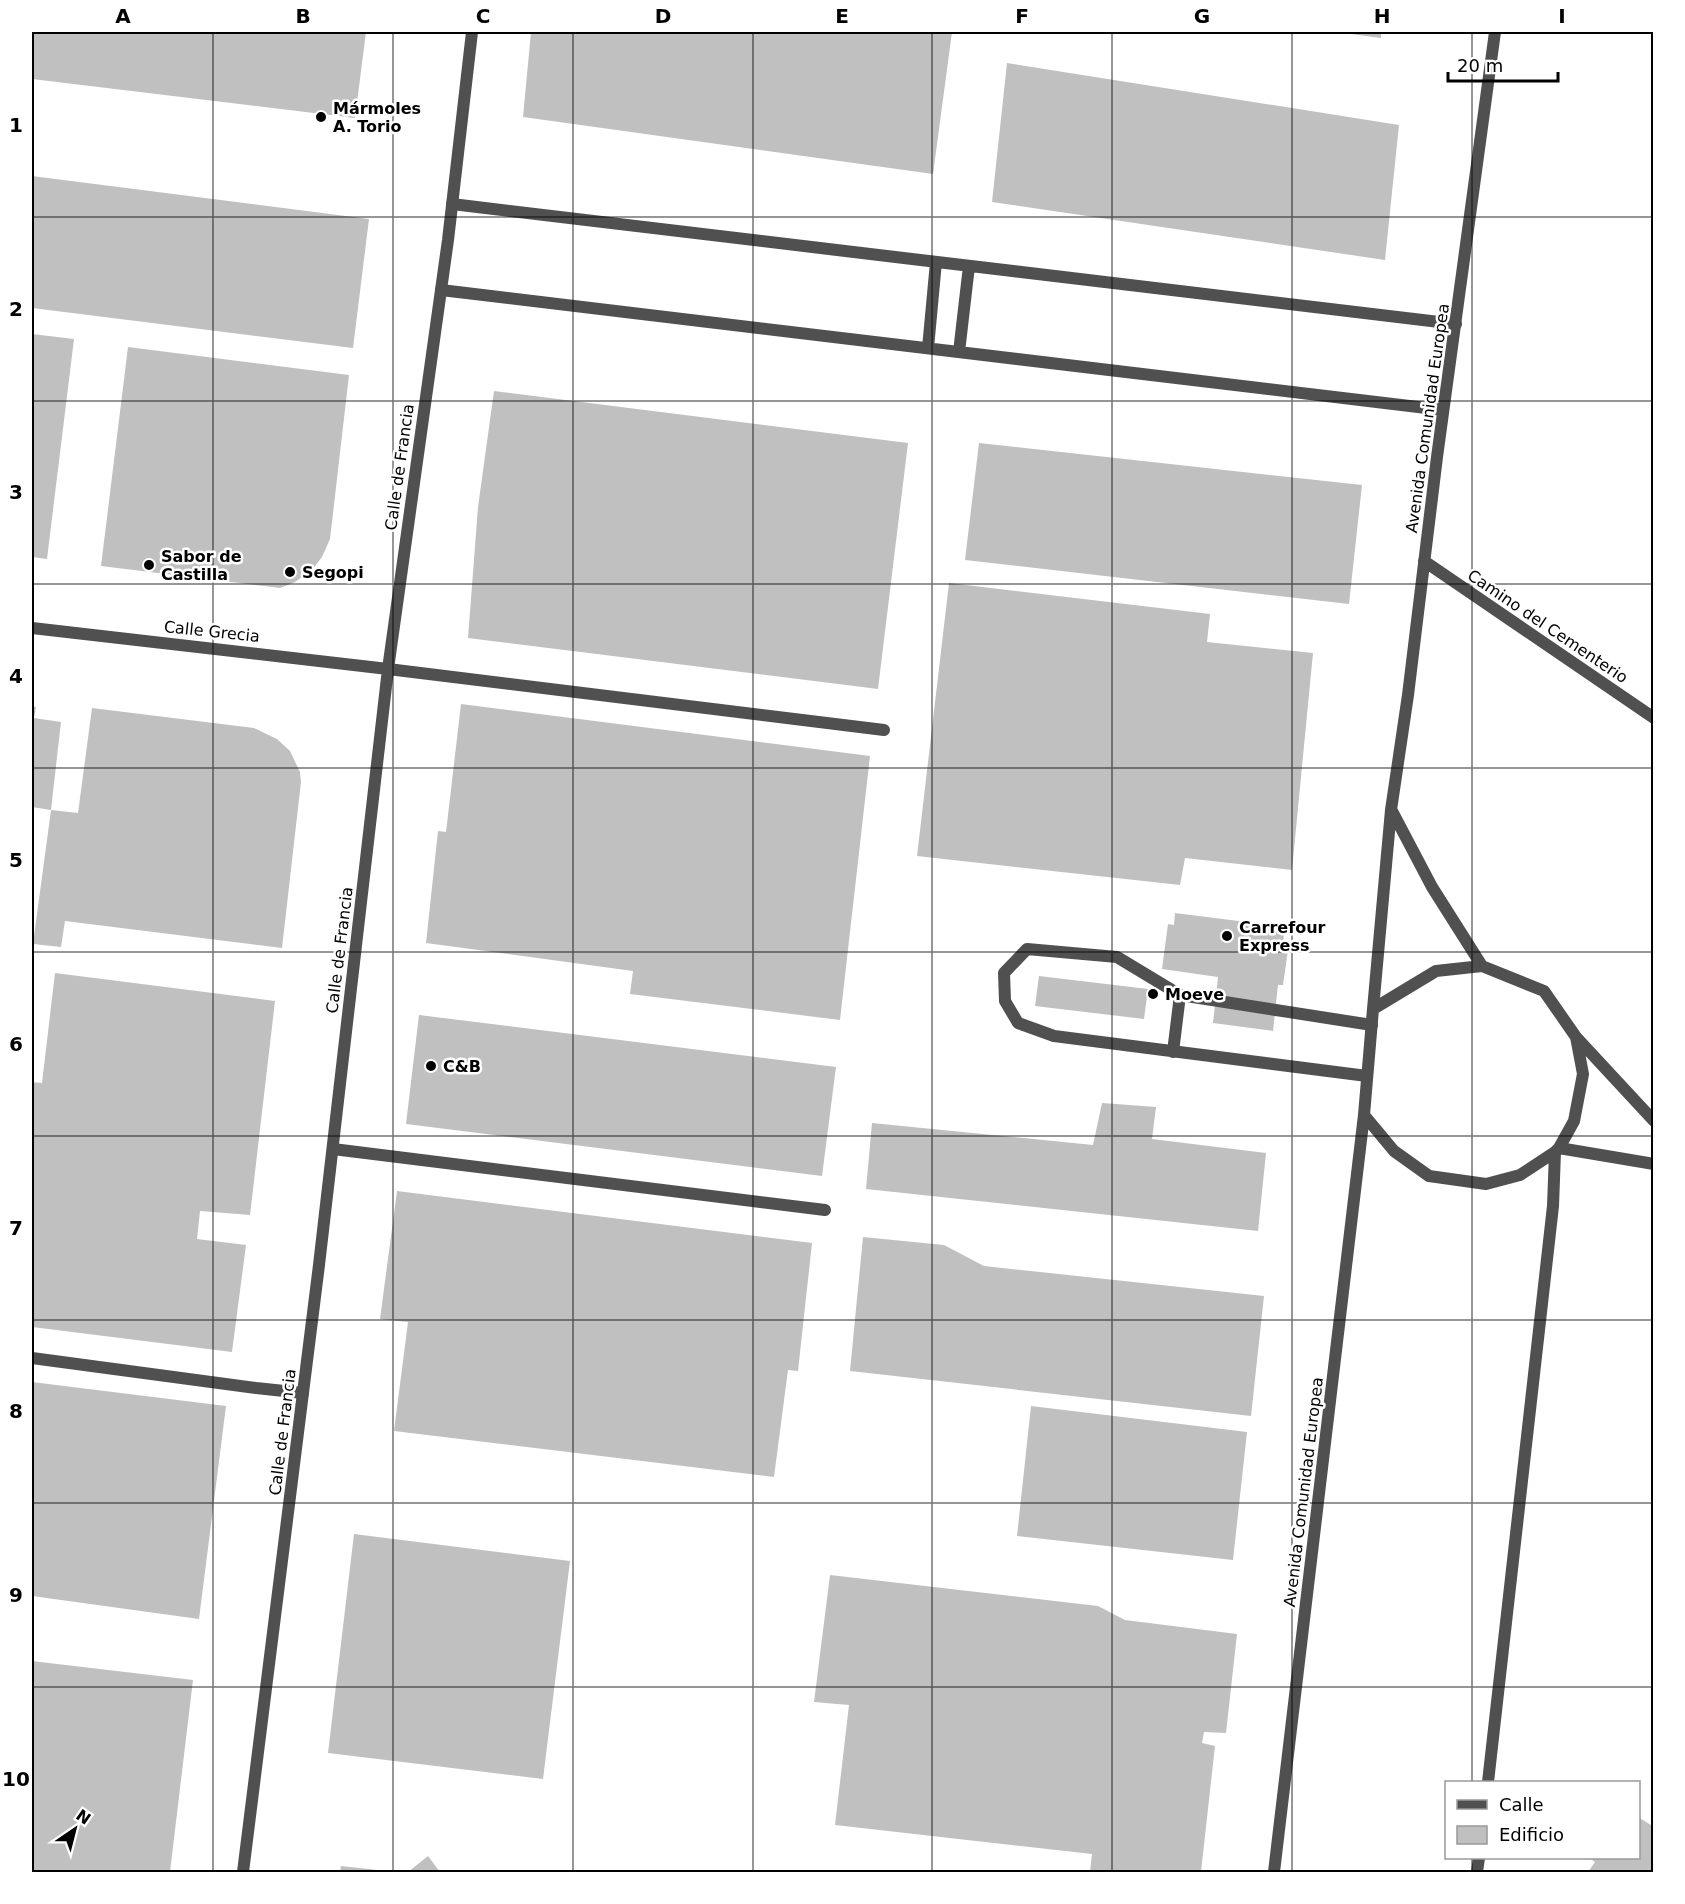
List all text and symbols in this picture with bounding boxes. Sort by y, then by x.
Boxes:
text: A [115,4,131,28]
text: B [295,4,311,28]
text: C [476,4,490,28]
text: D [655,4,671,28]
text: E [835,4,849,28]
text: F [1015,4,1029,28]
text: G [1194,4,1210,28]
text: H [1374,4,1390,28]
text: I [1558,4,1566,28]
scale bar [1448,45,1558,83]
text: 20 m [1457,55,1503,76]
place label: Mármoles A. Torio [333,99,421,136]
marker: Mármoles A. Torio [314,110,328,124]
text: 1 [9,113,23,137]
text: 2 [9,297,23,321]
street label: Avenida Comunidad Europea [1402,302,1453,534]
street label: Calle de Francia [381,403,418,532]
text: 3 [9,480,23,504]
place label: Sabor de Castilla [161,547,242,584]
marker: Sabor de Castilla [142,558,156,572]
place label: Segopi [302,563,364,582]
marker: Segopi [283,565,297,579]
street label: Camino del Cementerio [1464,566,1631,687]
street label: Calle Grecia [163,617,261,646]
text: 4 [9,664,23,688]
text: 5 [9,848,23,872]
street label: Calle de Francia [322,886,357,1014]
place label: Carrefour Express [1239,918,1326,955]
marker: Carrefour Express [1220,929,1234,943]
place label: Moeve [1165,985,1224,1004]
marker: Moeve [1146,987,1160,1001]
text: 6 [9,1032,23,1056]
place label: C&B [443,1057,481,1076]
marker: C&B [424,1059,438,1073]
text: 7 [9,1216,23,1240]
street label: Calle de Francia [265,1368,300,1496]
street label: Avenida Comunidad Europea [1280,1376,1327,1608]
text: 8 [9,1399,23,1423]
text: 9 [9,1583,23,1607]
text: 10 [2,1767,30,1791]
legend [1445,1781,1640,1859]
text: Calle [1499,1794,1544,1815]
north arrow [45,1799,105,1859]
text: N [72,1806,94,1829]
text: Edificio [1499,1824,1564,1845]

